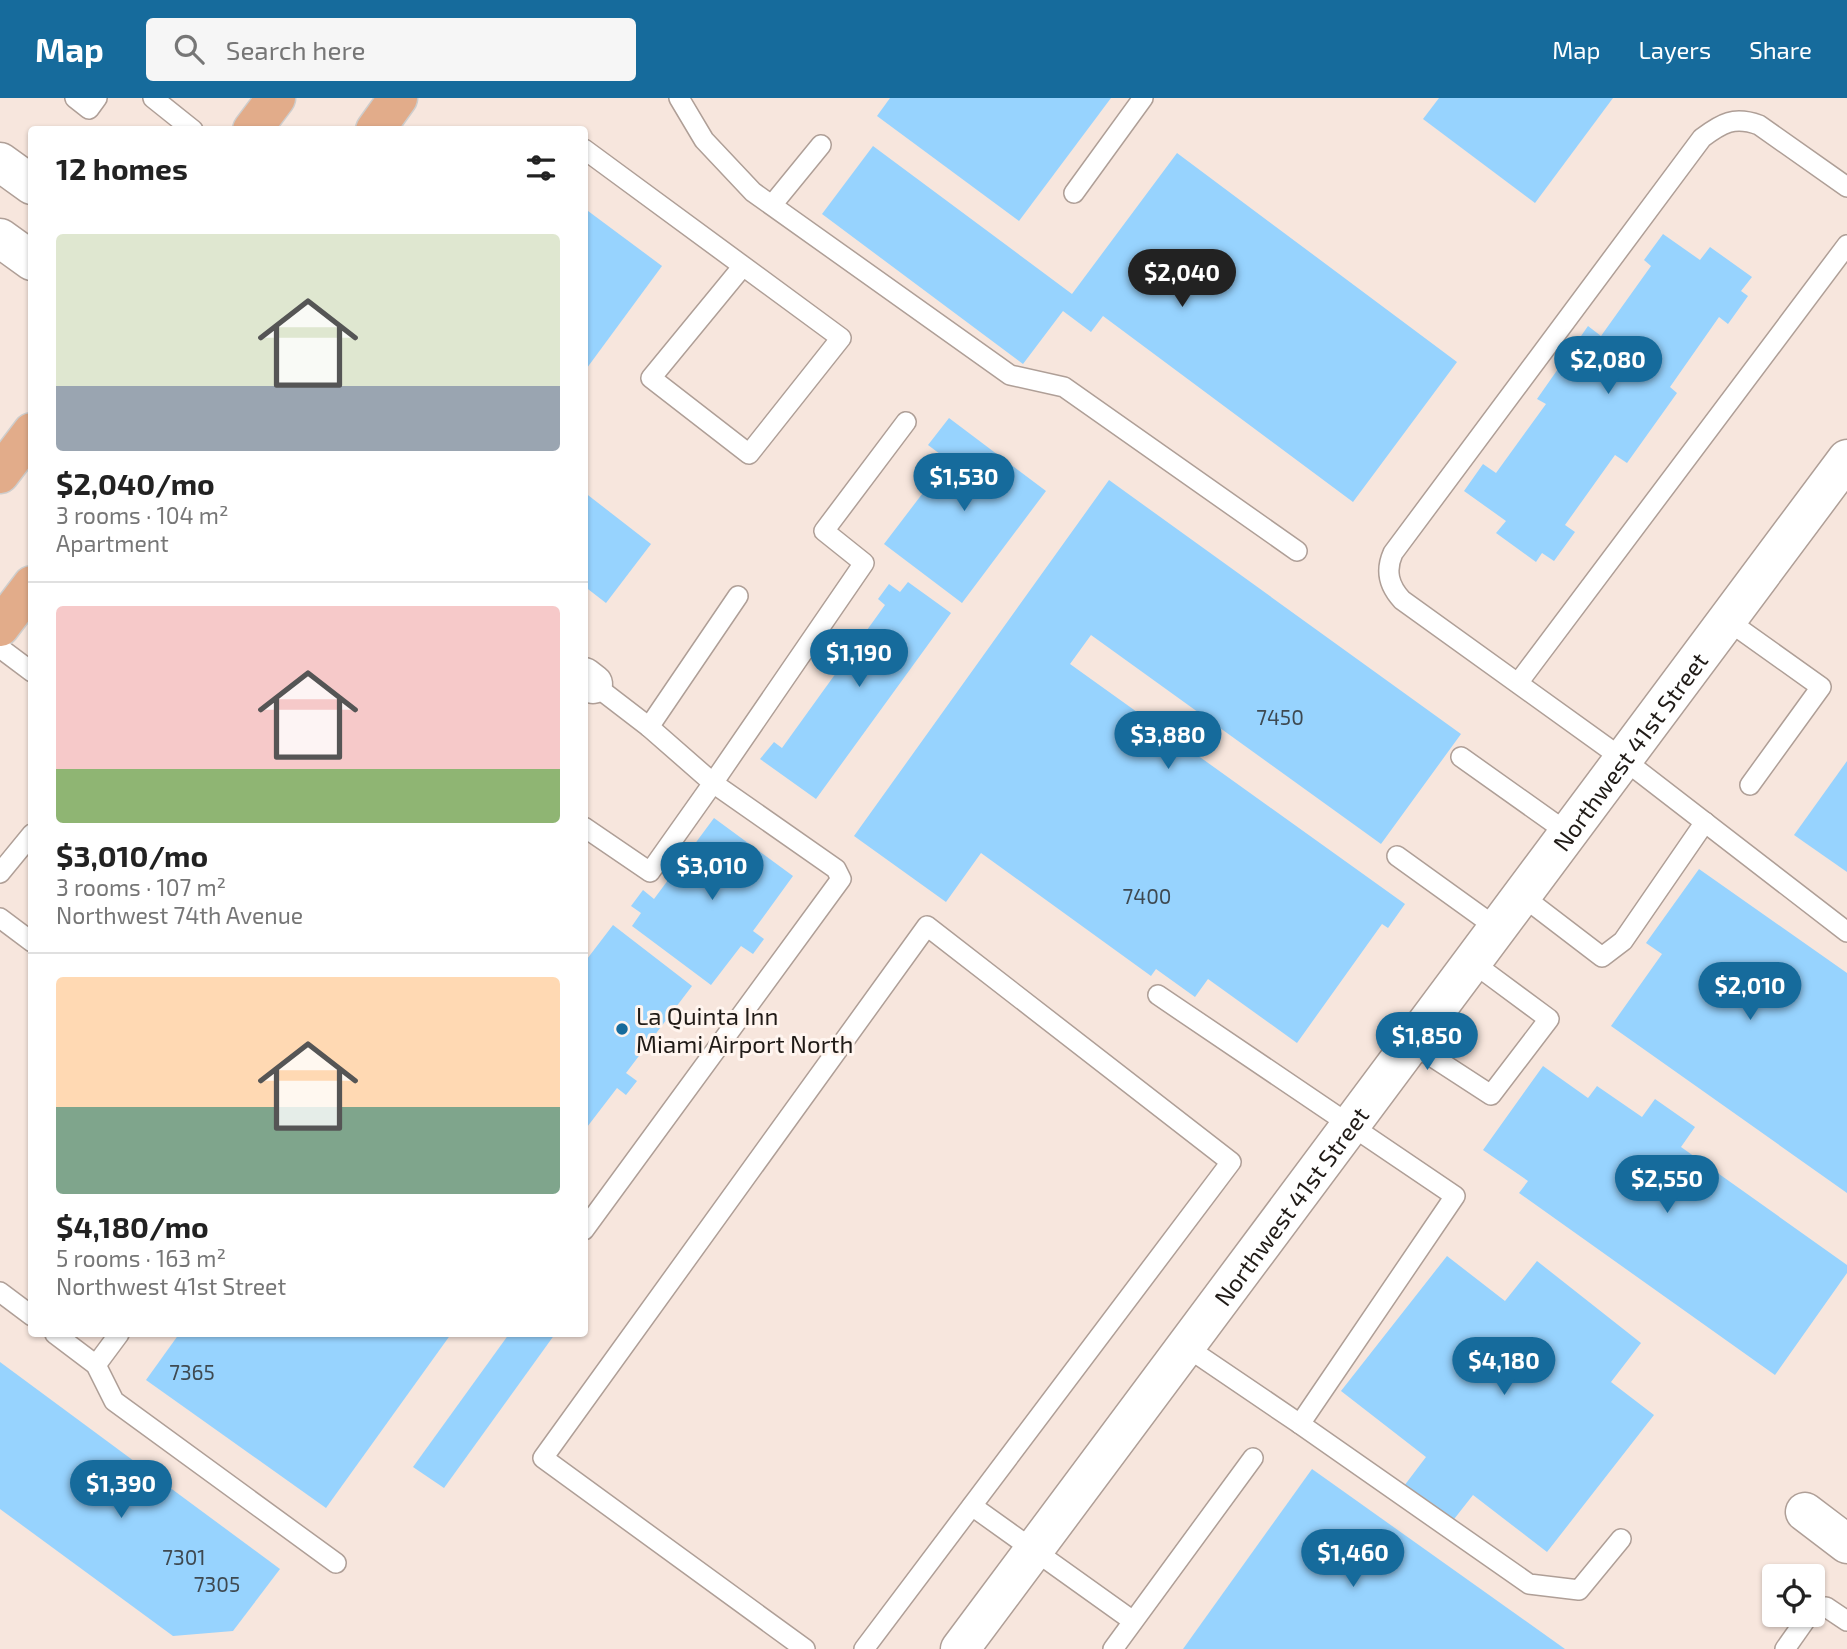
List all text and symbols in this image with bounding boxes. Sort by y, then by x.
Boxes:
search box [146,18,636,81]
text: Map [35,29,104,69]
icon: search [170,30,208,68]
text: Search here [226,34,365,65]
text: Map [1552,35,1600,64]
text: Layers [1638,35,1711,64]
text: Share [1749,35,1812,64]
icon: filters [522,149,560,187]
text: 12 homes [56,150,188,186]
pin: $2,040 [1125,250,1239,309]
text: $2,040 [1144,258,1220,286]
icon: home [245,280,371,406]
pin: $2,080 [1551,336,1665,396]
text: $2,080 [1570,345,1646,373]
pin: $1,530 [907,454,1021,513]
text: $1,530 [929,462,999,490]
text: $2,040/mo [56,465,215,501]
text: 3 rooms · 104 m² [56,501,228,529]
text: Apartment [56,529,169,557]
pin: $1,190 [802,630,916,689]
text: $1,190 [826,638,892,666]
street label: Northwest 41st Street [1546,646,1713,856]
icon: home [245,652,371,778]
house number: 7450 [1256,704,1304,729]
pin: $3,880 [1111,712,1225,771]
text: $3,880 [1130,720,1206,748]
text: $3,010/mo [56,837,208,873]
pin: $3,010 [655,842,769,902]
text: $3,010 [677,851,747,879]
text: 3 rooms · 107 m² [56,873,226,901]
house number: 7400 [1123,883,1172,908]
text: Northwest 74th Avenue [56,901,303,929]
pin: $2,010 [1693,962,1807,1022]
text: $2,010 [1714,971,1786,999]
place label: La Quinta Inn Miami Airport North [636,1001,853,1058]
pin: $1,850 [1370,1012,1484,1072]
marker: La Quinta Inn Miami Airport North [614,1021,630,1037]
text: $1,850 [1392,1021,1462,1049]
icon: home [245,1023,371,1149]
street label: Northwest 41st Street [1207,1101,1374,1311]
pin: $2,550 [1610,1156,1724,1215]
text: $2,550 [1631,1164,1703,1192]
text: $4,180/mo [56,1208,209,1244]
text: 5 rooms · 163 m² [56,1244,226,1272]
text: Northwest 41st Street [56,1272,286,1300]
pin: $4,180 [1447,1338,1561,1397]
text: $4,180 [1468,1346,1540,1374]
house number: 7365 [169,1359,215,1384]
pin: $1,390 [64,1460,178,1520]
text: $1,390 [86,1469,156,1497]
pin: $1,460 [1296,1530,1410,1589]
text: $1,460 [1317,1538,1389,1566]
house number: 7301 [162,1544,206,1569]
map controls [1762,1564,1825,1627]
button: locate [1762,1564,1825,1627]
house number: 7305 [194,1571,240,1596]

